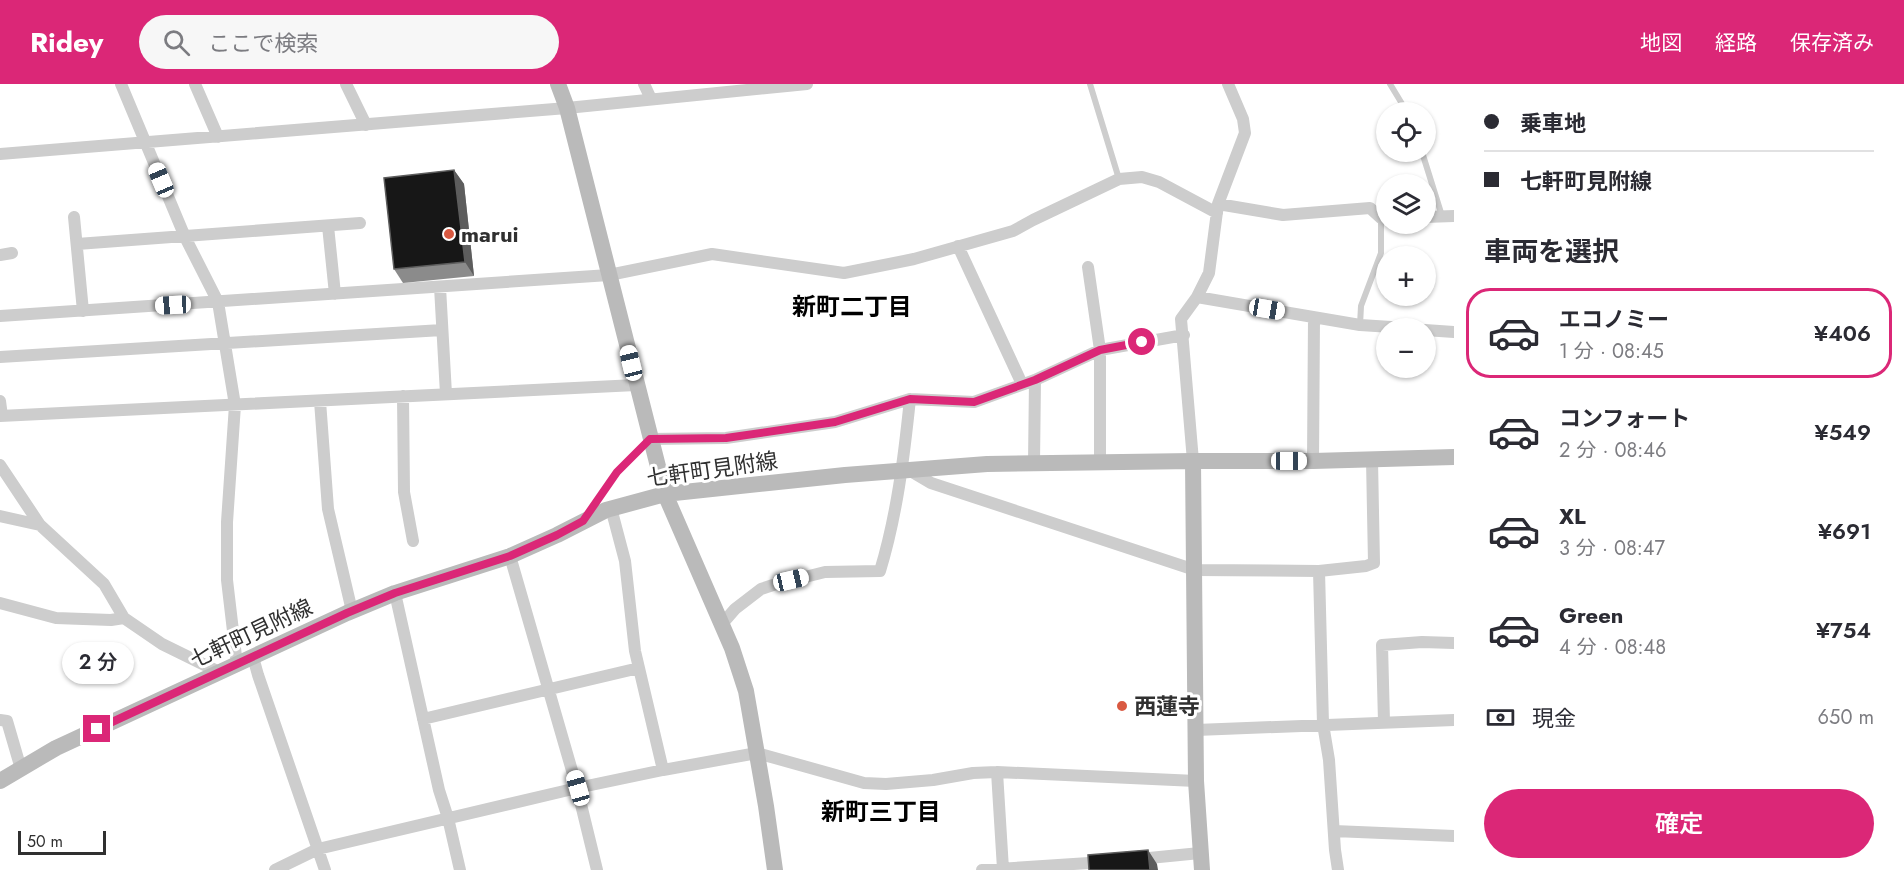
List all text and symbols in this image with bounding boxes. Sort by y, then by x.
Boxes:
search box [139,15,559,69]
text: Ridey [30,22,103,63]
icon: search [160,26,193,59]
text: ここで検索 [208,27,318,59]
text: 地図 [1640,28,1682,58]
text: 経路 [1715,28,1757,58]
text: 保存済み [1790,28,1874,58]
map controls [1376,102,1436,378]
button: locate [1376,102,1436,162]
text: 乗車地 [1520,107,1586,139]
car [146,160,176,200]
text: 七軒町見附線 [1520,165,1652,197]
button: layers [1376,174,1436,234]
place label: marui [461,218,519,250]
marker: marui [442,227,456,241]
text: 車両を選択 [1484,232,1619,271]
button: + [1376,246,1436,306]
district label: 新町二丁目 [792,289,912,324]
car [155,295,191,315]
car [1248,297,1286,321]
text: エコノミー [1559,303,1669,335]
icon: car [1487,306,1541,360]
text: ¥406 [1814,317,1871,349]
button: − [1376,318,1436,378]
route start [1128,328,1155,355]
text: 1 分 · 08:45 [1559,337,1664,366]
car [618,343,644,383]
text: コンフォート [1559,402,1690,434]
icon: car [1487,405,1541,459]
text: ¥549 [1815,416,1871,448]
text: 2 分 · 08:46 [1559,436,1666,465]
street label: 七軒町見附線 [644,444,780,494]
car [1271,452,1307,470]
text: XL [1559,500,1586,532]
icon: car [1487,504,1541,558]
text: ¥691 [1818,515,1871,547]
text: 3 分 · 08:47 [1559,534,1665,563]
car [771,567,811,593]
street label: 七軒町見附線 [184,591,318,675]
text: Green [1559,599,1623,631]
icon: car [1487,603,1541,657]
text: ¥754 [1816,614,1871,646]
text: 4 分 · 08:48 [1559,633,1666,662]
callout: 2 分 [61,642,133,684]
text: 2 分 [79,648,117,677]
place label: 西蓮寺 [1134,690,1200,722]
marker: 西蓮寺 [1115,699,1129,713]
icon: cash [1484,701,1517,734]
text: 現金 [1532,702,1576,734]
text: 650 m [1818,703,1874,732]
route end [83,715,110,742]
car [564,768,592,808]
button: 確定 [1484,789,1874,858]
district label: 新町三丁目 [821,794,941,829]
scale bar [18,828,106,856]
text: 50 m [27,830,63,853]

